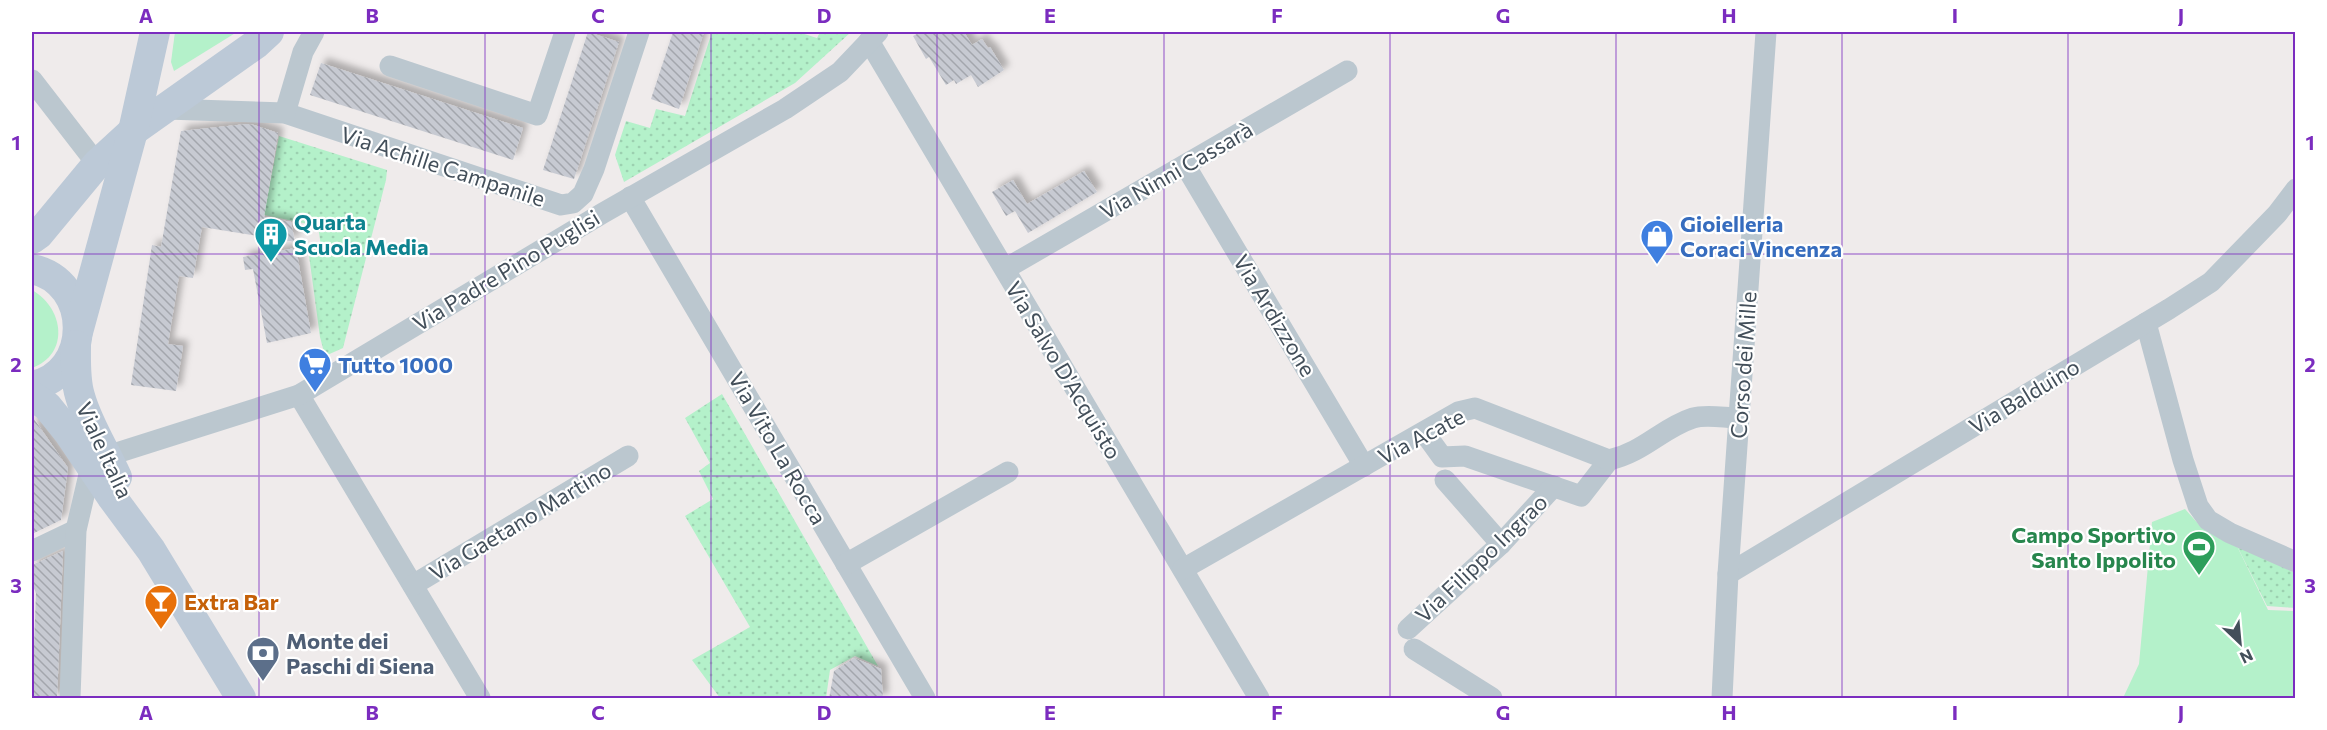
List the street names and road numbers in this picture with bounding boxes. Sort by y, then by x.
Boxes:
street label: Via Ninni Cassarà [1095,115,1257,225]
street label: Via Achille Campanile [338,120,548,212]
street label: Via Padre Pino Puglisi [408,204,604,336]
street label: Via Ardizzone [1228,249,1322,381]
street label: Via Salvo D'Acquisto [1000,276,1128,464]
street label: Corso dei Mille [1724,290,1762,440]
street label: Via Balduino [1964,352,2084,440]
street label: Via Vito La Rocca [723,367,833,529]
street label: Viale Italia [71,398,139,502]
street label: Via Acate [1373,402,1469,470]
street label: Via Gaetano Martino [424,456,616,586]
street label: Via Filippo Ingrao [1409,488,1553,628]

